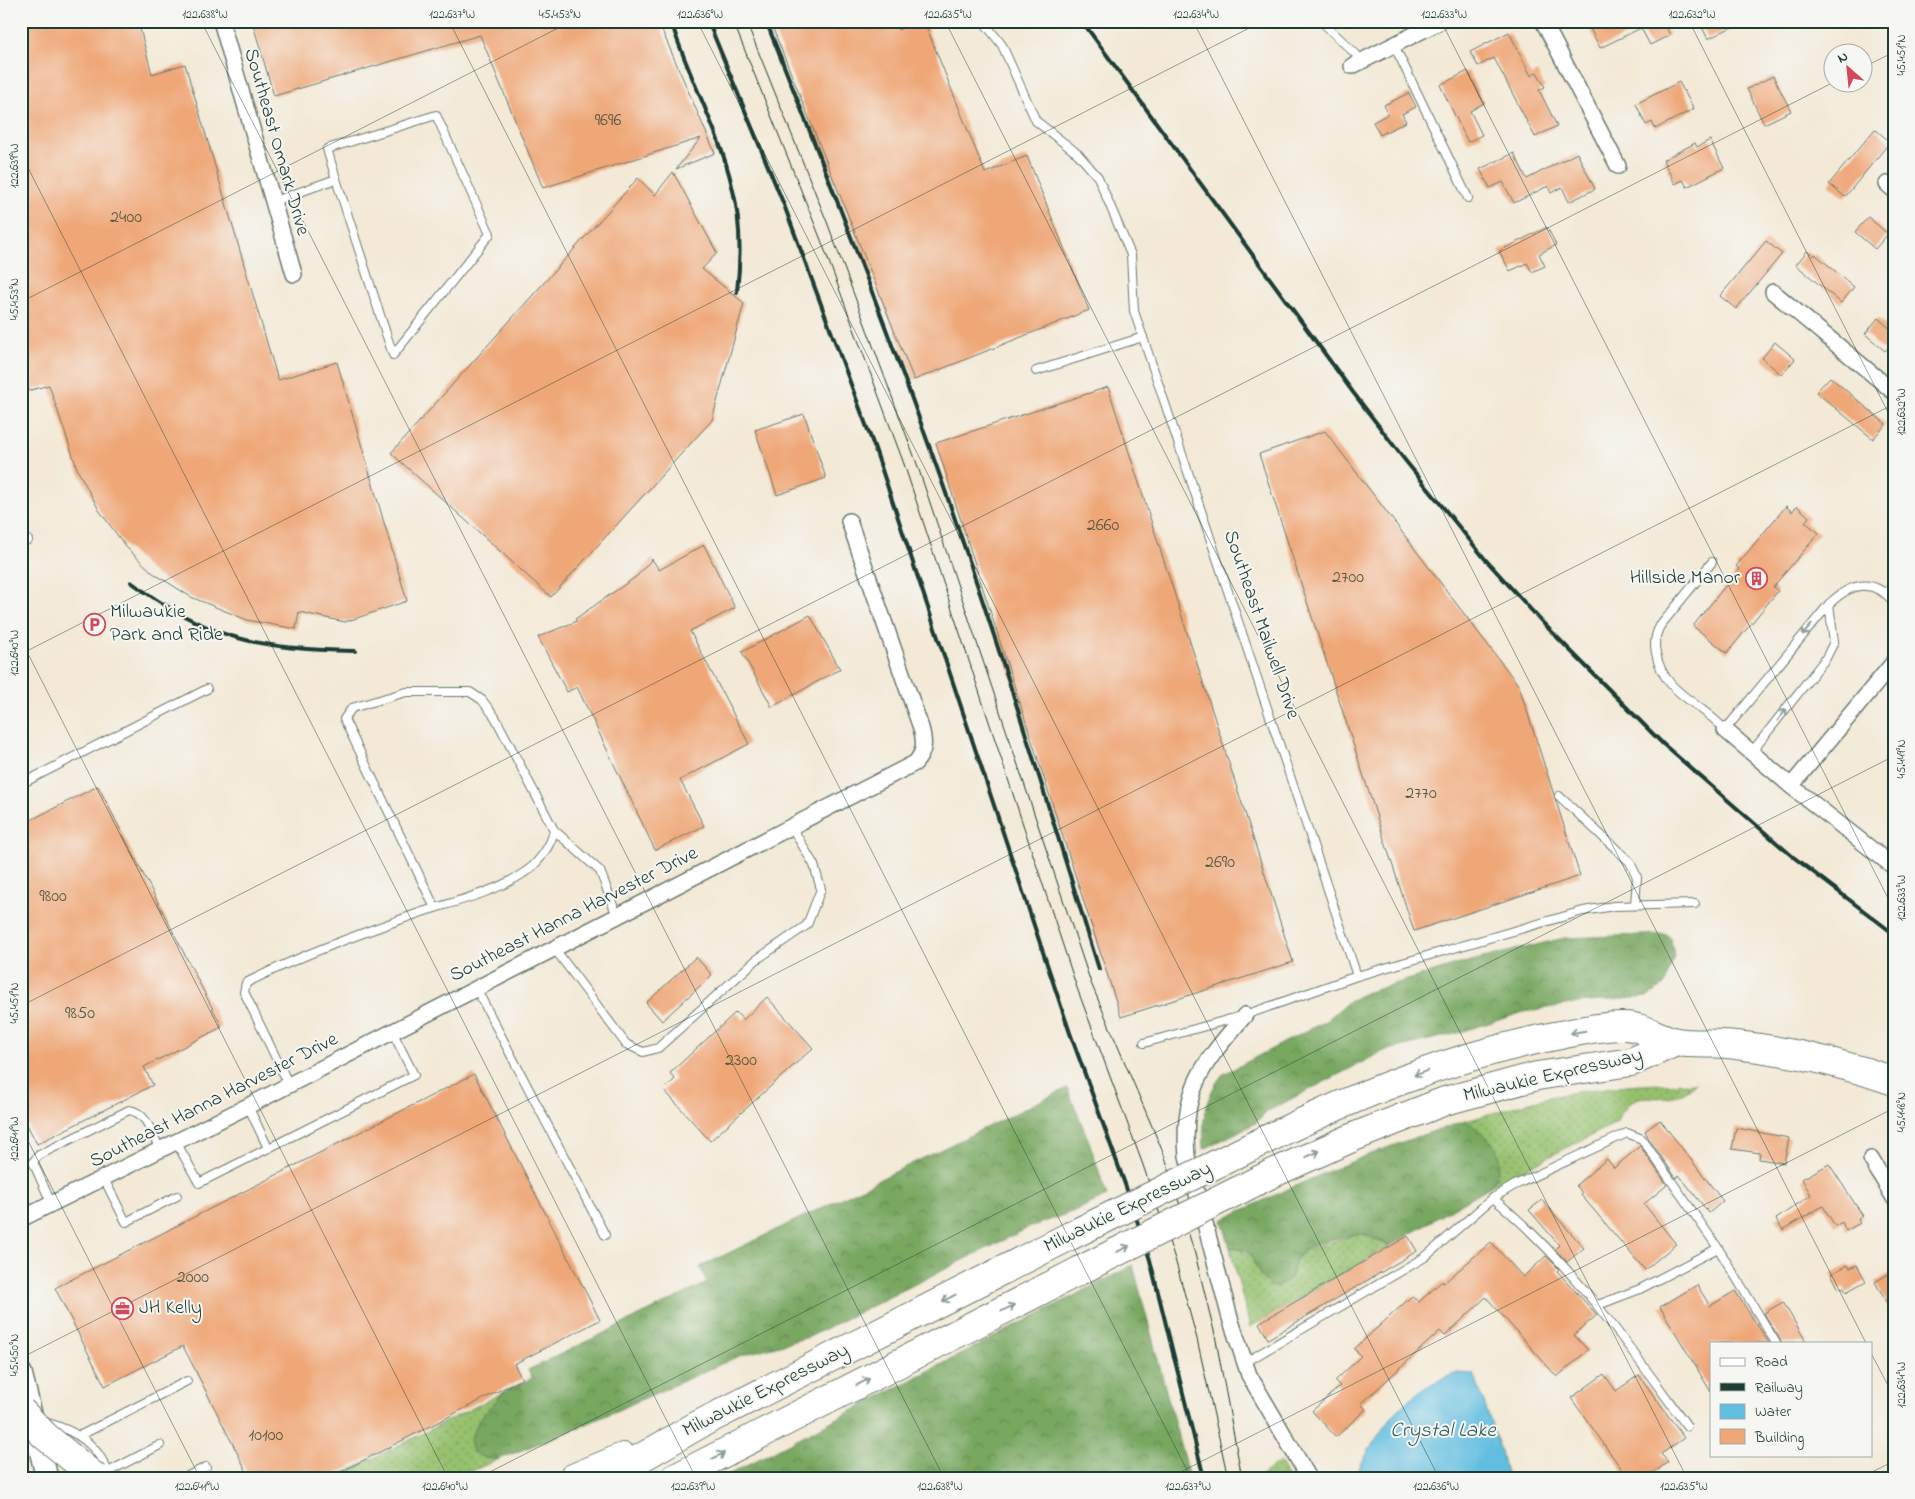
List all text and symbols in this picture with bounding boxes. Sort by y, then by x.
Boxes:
text: 122.638°W [182,6,228,24]
text: 122.637°W [429,6,475,24]
text: 45.453°N [539,6,581,24]
text: 122.636°W [677,6,723,24]
text: 122.635°W [924,6,972,24]
text: 122.634°W [1173,6,1219,24]
text: 122.633°W [1421,6,1467,24]
text: 122.632°W [1669,6,1715,24]
text: 45.451°N [1893,34,1911,76]
north arrow [1822,42,1872,92]
street label: Southeast Omark Drive [235,45,317,239]
text: N [1834,46,1852,69]
house number: 9696 [595,108,621,134]
text: 122.639°W [6,144,24,188]
house number: 2400 [110,205,142,231]
text: 45.453°N [6,278,24,320]
text: 122.632°W [1893,389,1911,435]
house number: 2660 [1087,513,1120,539]
street label: Southeast Mailwell Drive [1215,527,1307,723]
place label: Hillside Manor [1630,564,1741,593]
house number: 2700 [1332,565,1364,591]
building icon: Hillside Manor [1744,566,1768,590]
place label: Milwaukie Park and Ride [110,598,223,650]
parking icon: Milwaukie Park and Ride [82,612,106,636]
one-way arrow [1802,624,1813,637]
text: 122.640°W [6,630,24,676]
one-way arrow [1776,708,1787,721]
text: 45.449°N [1893,739,1911,779]
house number: 2770 [1405,781,1437,807]
street label: Southeast Hanna Harvester Drive [445,840,703,990]
house number: 2690 [1205,850,1235,876]
text: 122.633°W [1893,875,1911,921]
house number: 9800 [39,884,67,910]
text: 45.451°N [6,982,24,1024]
house number: 9850 [65,1001,95,1027]
street label: Southeast Hanna Harvester Drive [85,1026,343,1176]
one-way arrow [1571,1027,1587,1037]
street label: Milwaukie Expressway [1460,1041,1646,1111]
house number: 2300 [725,1048,757,1074]
one-way arrow [1414,1069,1430,1078]
text: 45.448°N [1893,1092,1911,1132]
text: 122.641°W [6,1117,24,1161]
one-way arrow [1305,1149,1320,1159]
street label: Milwaukie Expressway [1039,1155,1217,1261]
one-way arrow [1115,1244,1130,1254]
house number: 2000 [177,1265,209,1291]
one-way arrow [941,1293,956,1303]
place label: JH Kelly [139,1294,202,1323]
office icon: JH Kelly [111,1296,135,1320]
one-way arrow [1000,1303,1015,1313]
text: 45.450°N [6,1334,24,1376]
street label: Milwaukie Expressway [678,1336,854,1446]
legend [1710,1342,1872,1456]
text: Road [1755,1351,1788,1373]
text: 122.634°W [1893,1362,1911,1408]
one-way arrow [855,1377,870,1386]
text: Railway [1755,1377,1803,1400]
text: Water [1755,1401,1791,1423]
water label: Crystal Lake [1390,1416,1497,1446]
house number: 10100 [249,1423,284,1449]
text: Building [1754,1427,1804,1450]
one-way arrow [710,1451,725,1460]
text: 122.641°W [175,1478,219,1496]
text: 122.640°W [422,1478,468,1496]
text: 122.639°W [671,1478,715,1496]
text: 122.638°W [917,1478,963,1496]
text: 122.637°W [1165,1478,1211,1496]
text: 122.636°W [1413,1478,1459,1496]
text: 122.635°W [1660,1478,1708,1496]

